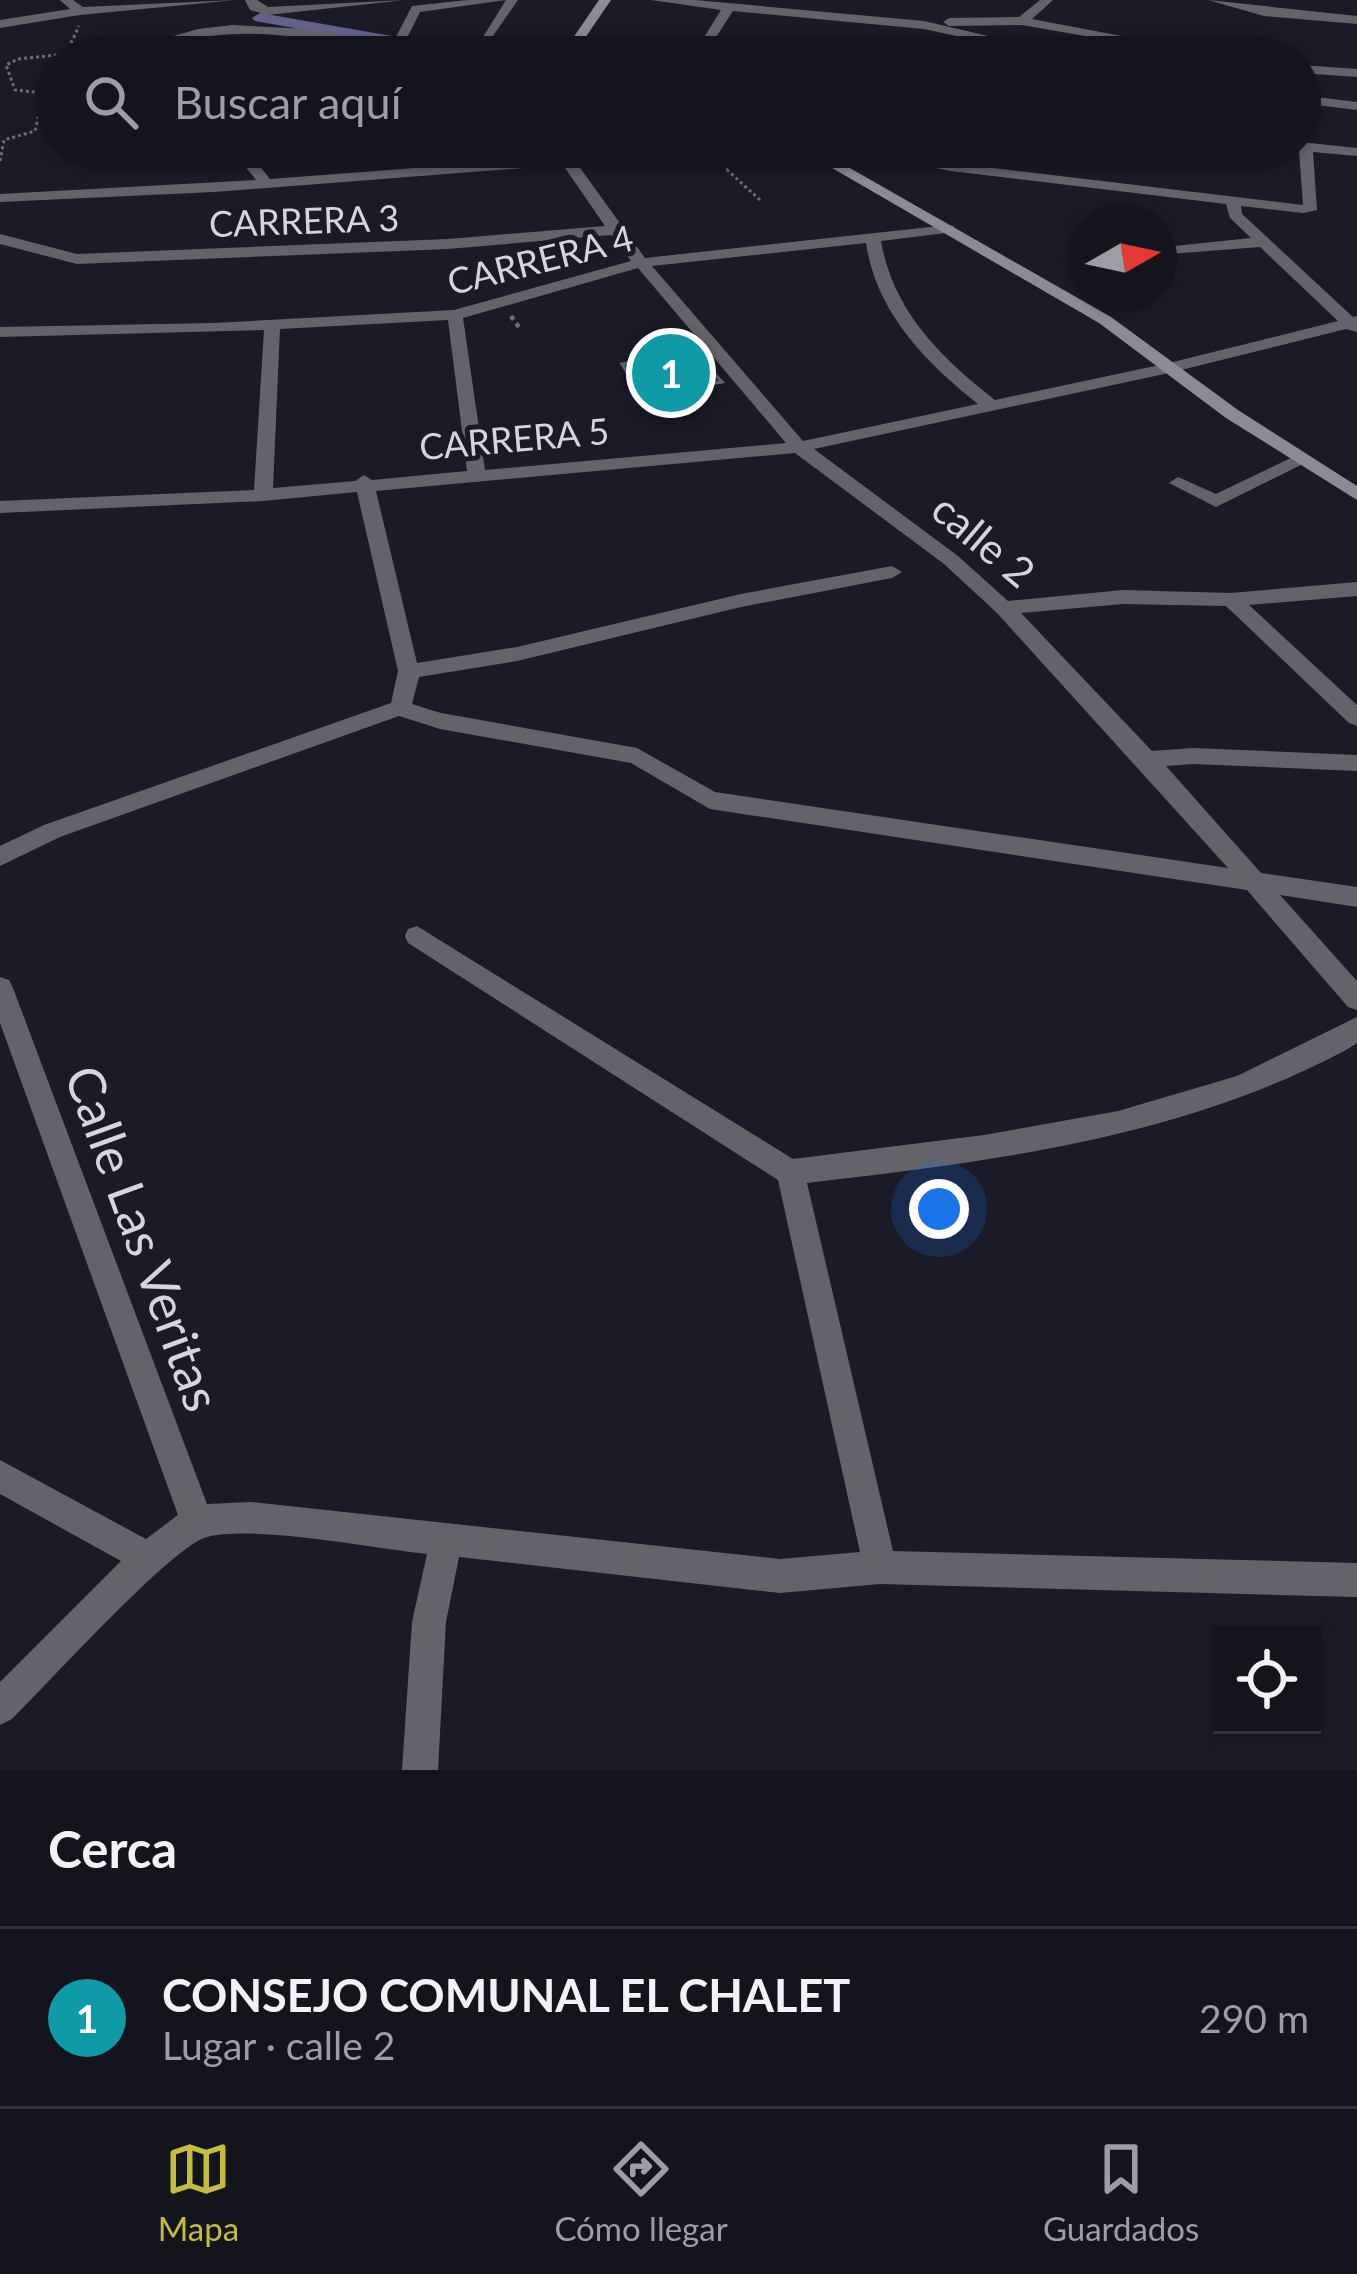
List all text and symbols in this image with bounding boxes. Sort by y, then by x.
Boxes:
search box [36,36,1321,168]
icon: search [78,69,144,135]
text: Buscar aquí [174,75,401,129]
street label: CARRERA 3 [208,195,400,245]
north arrow [1069,204,1177,312]
street label: CARRERA 4 [442,215,638,303]
pin: 1 [632,328,710,418]
street label: CARRERA 5 [417,408,611,468]
street label: calle 2 [923,483,1045,597]
street label: Calle Las Veritas [53,1057,235,1419]
your location [909,1179,969,1239]
map controls [1213,1626,1321,1734]
button: locate [1213,1626,1321,1734]
text: Cerca [48,1818,177,1879]
text: CONSEJO COMUNAL EL CHALET [162,1968,850,2022]
text: 1 [76,1995,98,2041]
text: 290 m [1199,1995,1309,2041]
text: Lugar · calle 2 [162,2022,395,2068]
tab: Mapa [158,2136,239,2248]
tab: Cómo llegar [554,2136,728,2248]
tab: Guardados [1043,2136,1199,2248]

